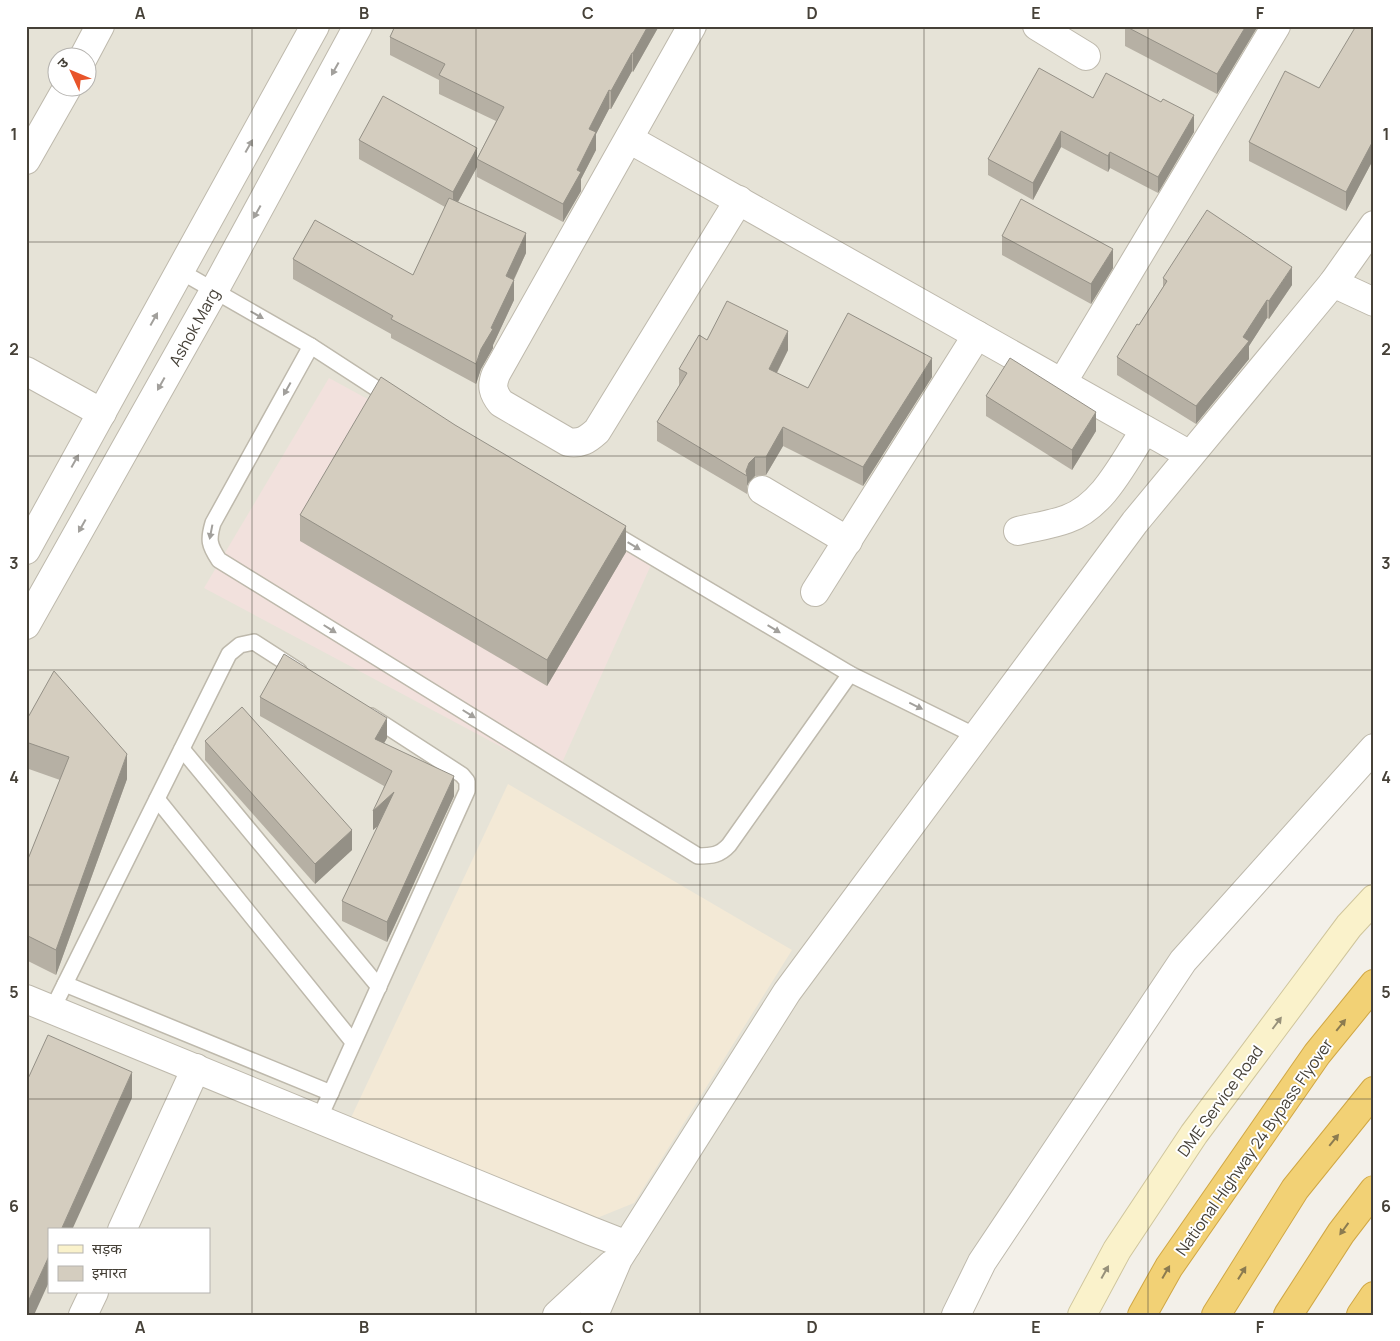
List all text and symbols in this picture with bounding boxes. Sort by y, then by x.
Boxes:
text: A [135,2,146,24]
text: B [359,2,369,24]
text: C [582,2,594,24]
text: D [806,2,818,24]
text: E [1031,2,1041,24]
text: F [1256,2,1265,24]
north arrow [48,48,98,98]
text: उ [53,52,73,72]
one-way arrow [331,62,339,76]
text: 1 [10,123,18,145]
text: 1 [1382,123,1390,145]
one-way arrow [245,139,253,153]
one-way arrow [253,204,261,219]
street label: Ashok Marg [164,284,224,370]
one-way arrow [249,311,264,319]
one-way arrow [149,312,158,325]
text: 2 [9,338,19,360]
text: 2 [1381,338,1391,360]
one-way arrow [157,378,166,391]
one-way arrow [283,381,291,396]
one-way arrow [71,454,79,468]
one-way arrow [77,519,86,533]
one-way arrow [206,524,214,540]
one-way arrow [628,541,641,550]
text: 3 [9,552,19,574]
text: 3 [1381,552,1391,574]
one-way arrow [767,624,780,633]
one-way arrow [324,625,337,634]
one-way arrow [909,702,924,710]
one-way arrow [462,710,475,719]
text: 4 [9,766,19,788]
text: 4 [1381,766,1391,788]
text: 5 [9,981,19,1003]
text: 5 [1381,981,1391,1003]
one-way arrow [1271,1017,1282,1030]
one-way arrow [1335,1019,1346,1032]
street label: National Highway 24 Bypass Flyover [1170,1034,1338,1260]
street label: DME Service Road [1172,1041,1268,1161]
one-way arrow [1329,1134,1340,1147]
text: 6 [9,1195,19,1217]
text: 6 [1381,1195,1391,1217]
one-way arrow [1339,1222,1350,1235]
legend [48,1228,210,1294]
text: सड़क [92,1238,122,1259]
text: इमारत [92,1262,127,1283]
one-way arrow [1101,1265,1110,1279]
one-way arrow [1162,1266,1171,1279]
one-way arrow [1237,1267,1247,1280]
text: A [135,1316,146,1338]
text: B [359,1316,369,1338]
text: C [582,1316,594,1338]
text: D [806,1316,818,1338]
text: E [1031,1316,1041,1338]
text: F [1256,1316,1265,1338]

